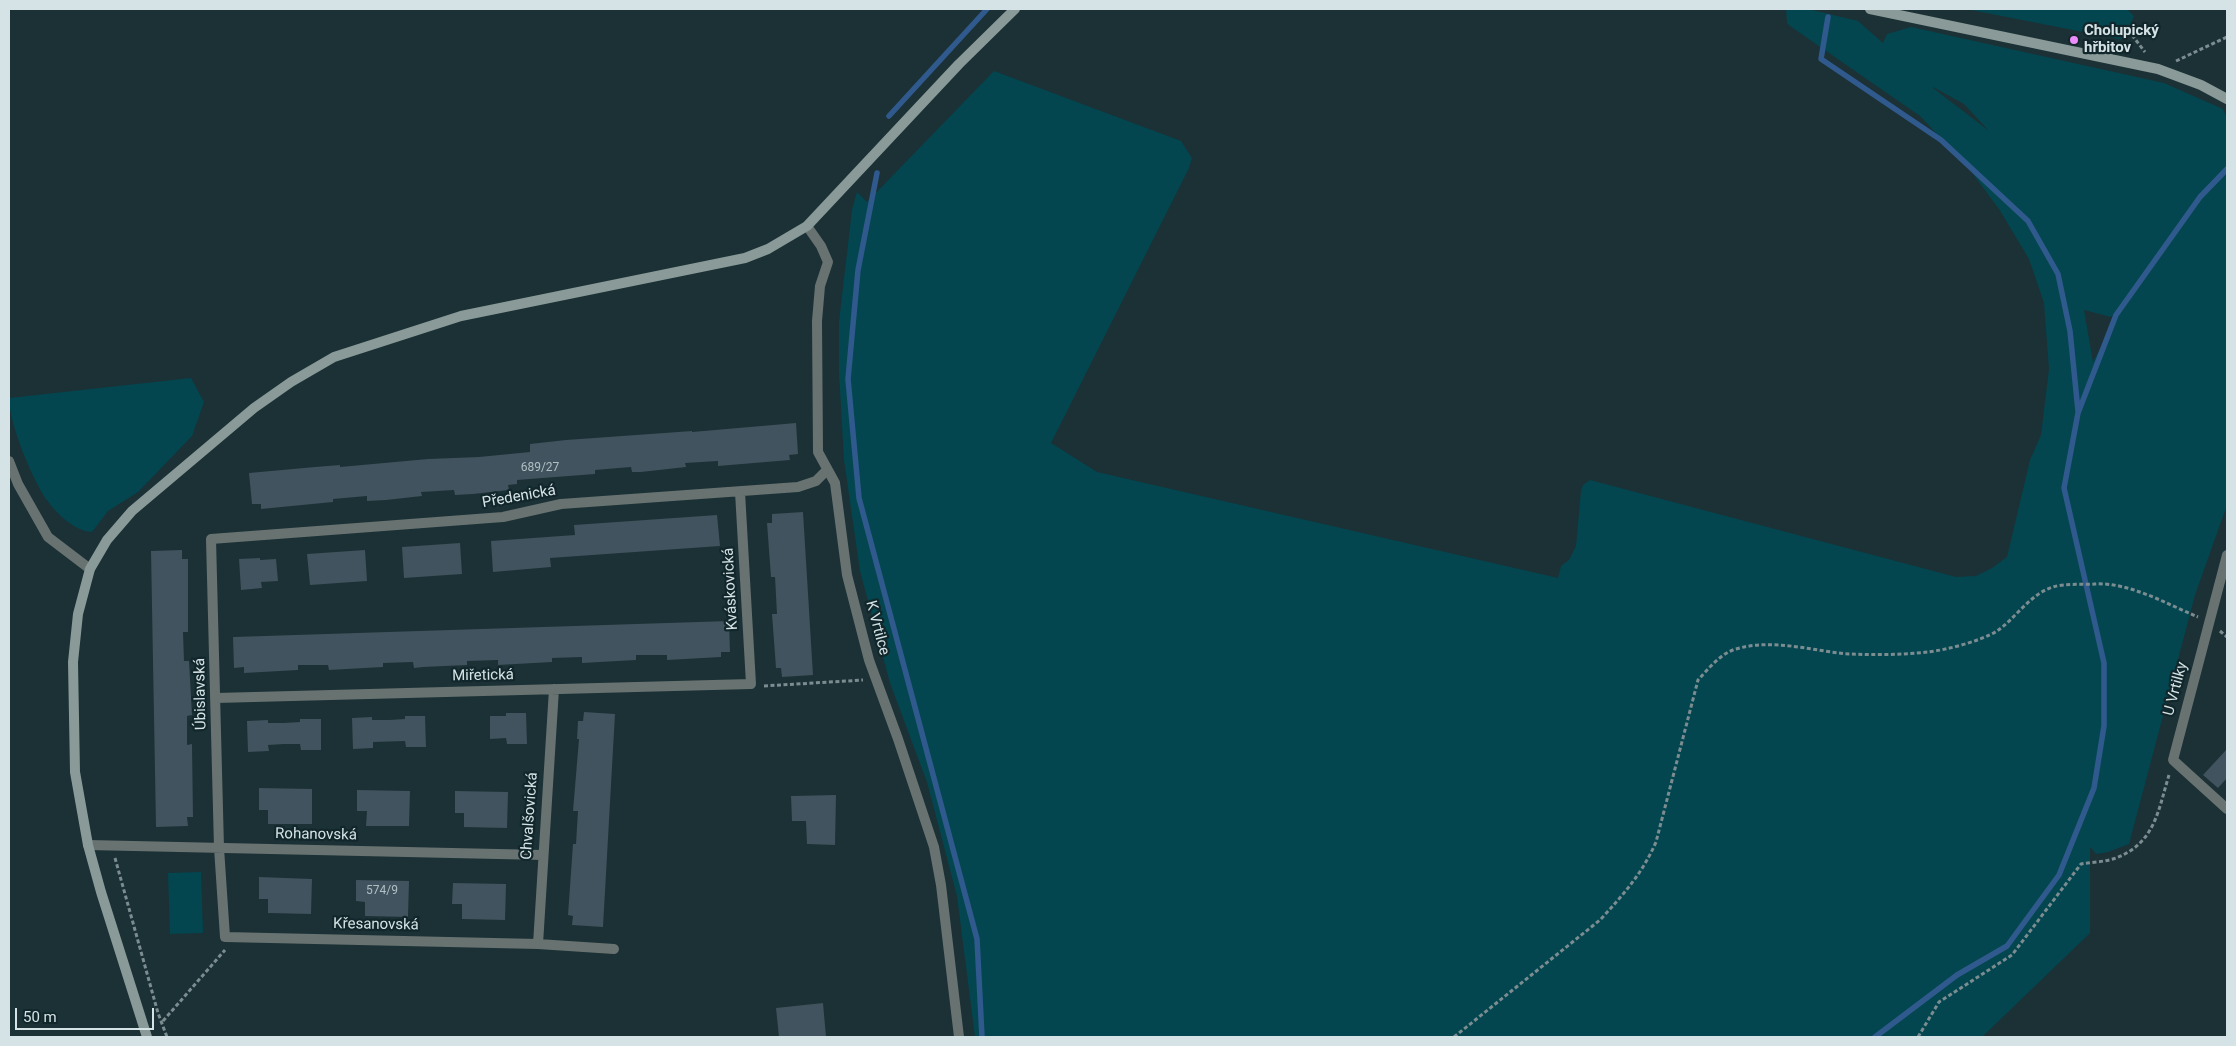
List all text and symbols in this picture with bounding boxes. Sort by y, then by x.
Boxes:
place label: Cholupický hřbitov [2084,22,2159,57]
marker: Cholupický hřbitov [2068,34,2080,46]
house number: 689/27 [521,461,559,475]
street label: Předenická [481,482,557,512]
street label: Kváskovická [720,547,742,631]
street label: K Vrtilce [861,599,893,657]
street label: Úbislavská [191,658,211,730]
street label: U Vrtilky [2160,660,2192,718]
street label: Miřetická [452,666,514,686]
street label: Chvalšovická [518,772,542,860]
street label: Rohanovská [275,825,357,845]
house number: 574/9 [366,884,398,898]
street label: Křesanovská [333,915,419,935]
scale bar [18,998,156,1030]
text: 50 m [23,1008,57,1026]

